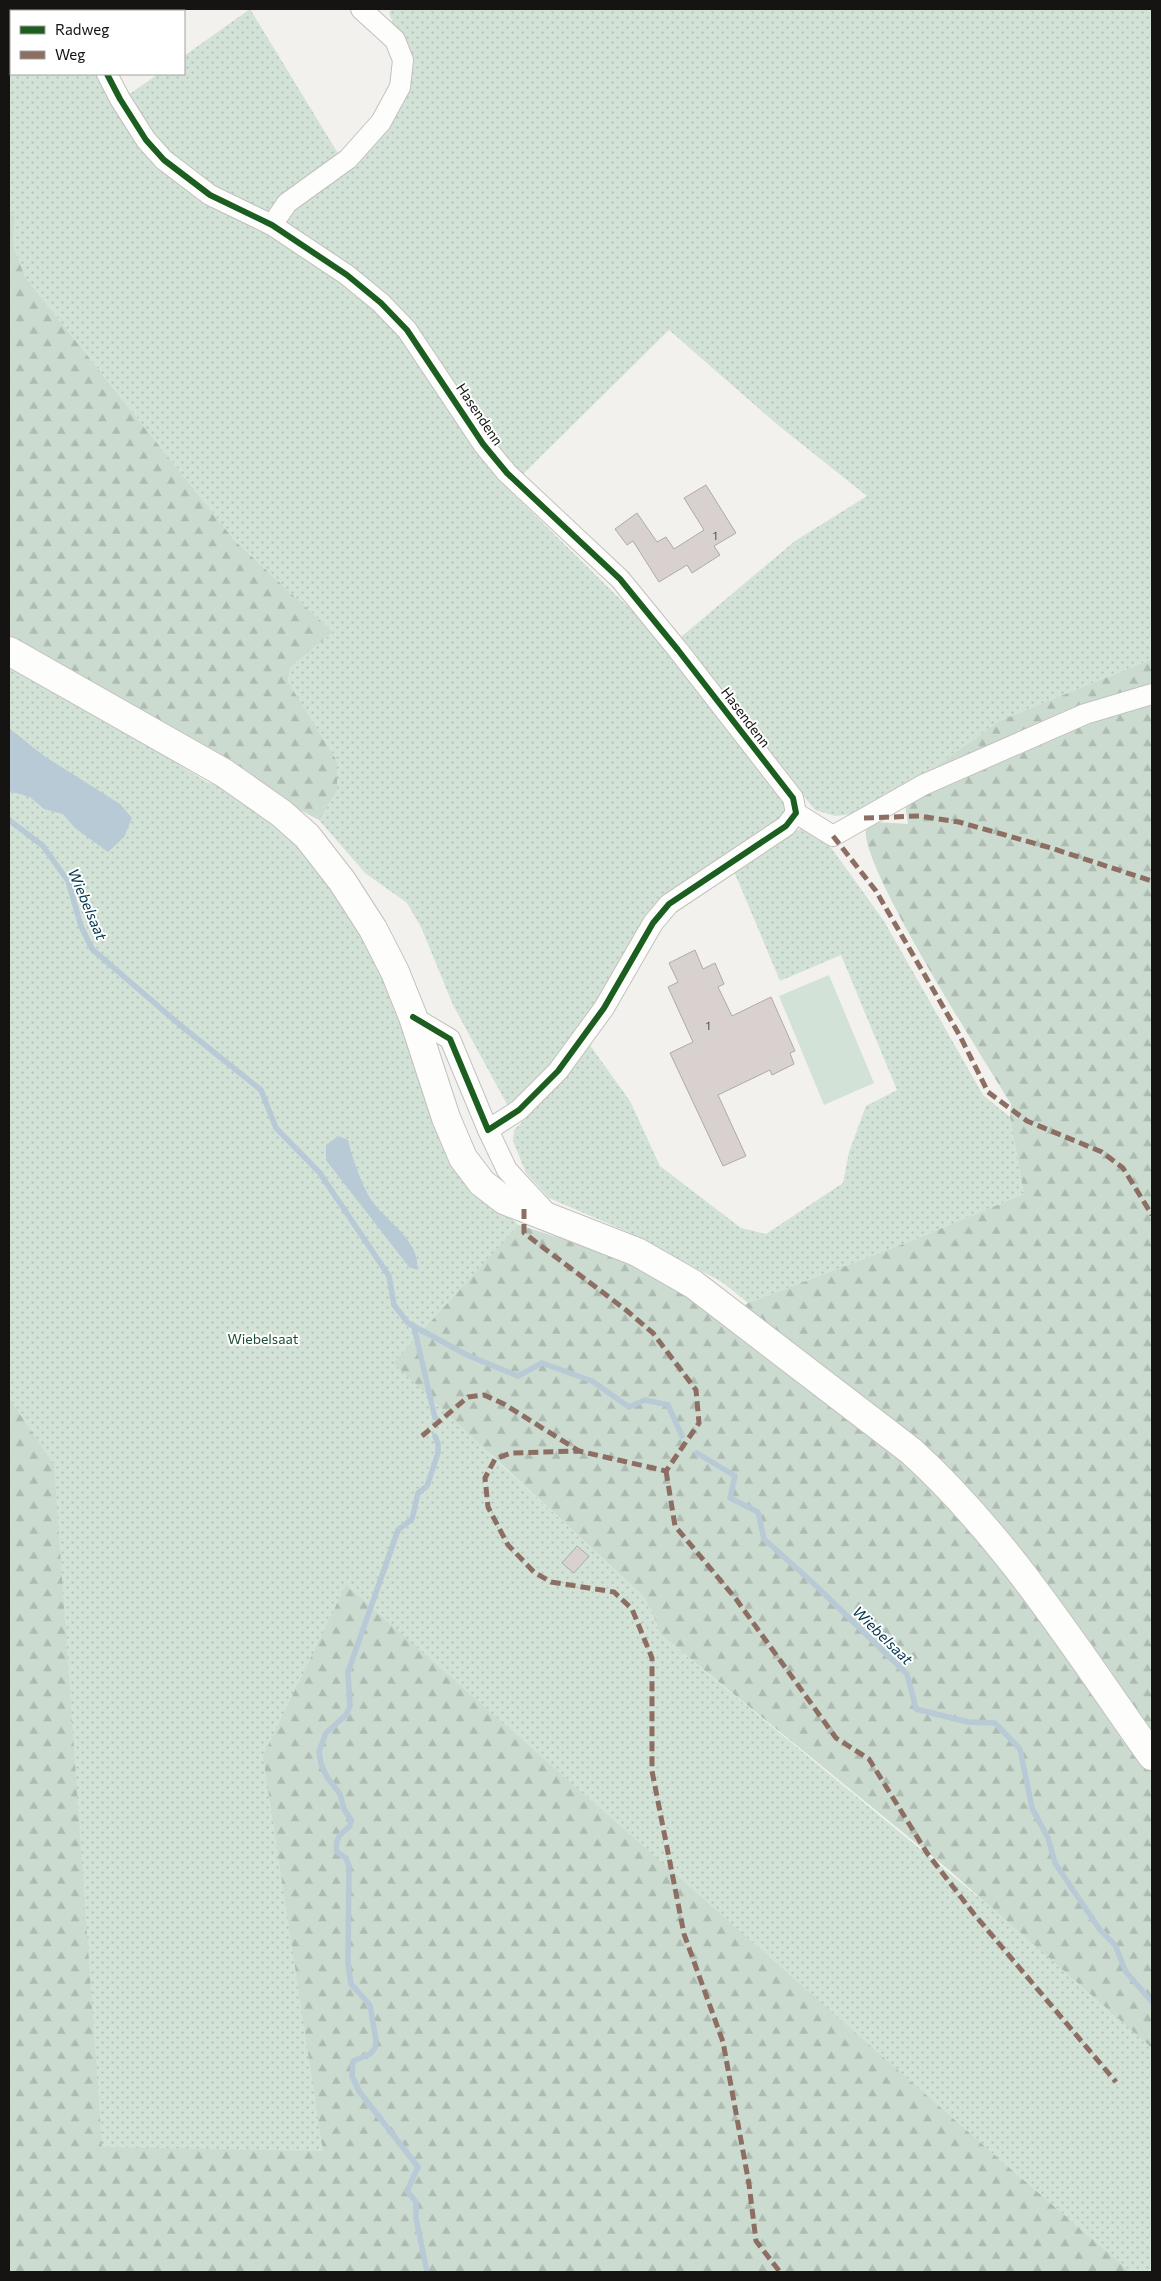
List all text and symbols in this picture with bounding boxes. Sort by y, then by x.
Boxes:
legend [10,10,185,75]
text: Radweg [55,20,109,38]
text: Weg [55,45,85,63]
street label: Hasendenn [453,380,507,448]
house number: 1 [713,529,717,542]
street label: Hasendenn [718,683,774,751]
water label: Wiebelsaat [65,865,112,943]
house number: 1 [706,1019,710,1032]
park label: Wiebelsaat [227,1330,299,1347]
water label: Wiebelsaat [849,1602,917,1669]

